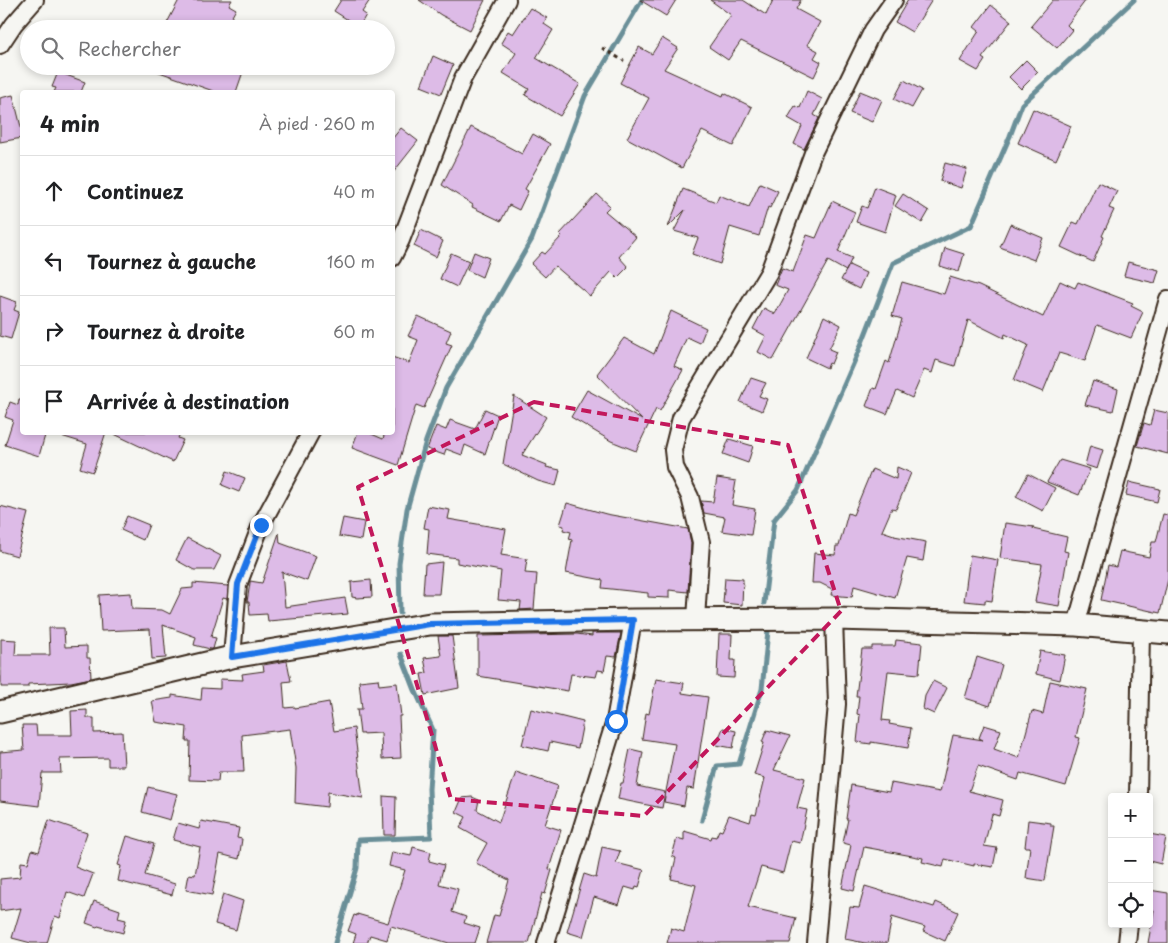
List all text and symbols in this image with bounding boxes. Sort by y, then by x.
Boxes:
search box [20,20,395,75]
icon: search [38,34,66,62]
text: Rechercher [78,34,181,62]
text: 4 min [40,107,100,139]
text: À pied · 260 m [259,111,375,135]
icon: ahead [40,177,68,205]
text: Continuez [87,177,184,205]
text: 40 m [333,179,375,203]
icon: left [40,247,68,275]
text: Tournez à gauche [87,247,256,275]
text: 160 m [327,249,375,273]
icon: right [40,317,68,345]
text: Tournez à droite [87,317,245,345]
text: 60 m [333,319,375,343]
icon: arrive [40,387,68,415]
text: Arrivée à destination [87,387,290,415]
route end [250,514,273,537]
route start [605,710,628,733]
map controls [1108,793,1153,928]
button: + [1108,793,1153,838]
button: − [1108,838,1153,883]
button: locate [1108,883,1153,928]

